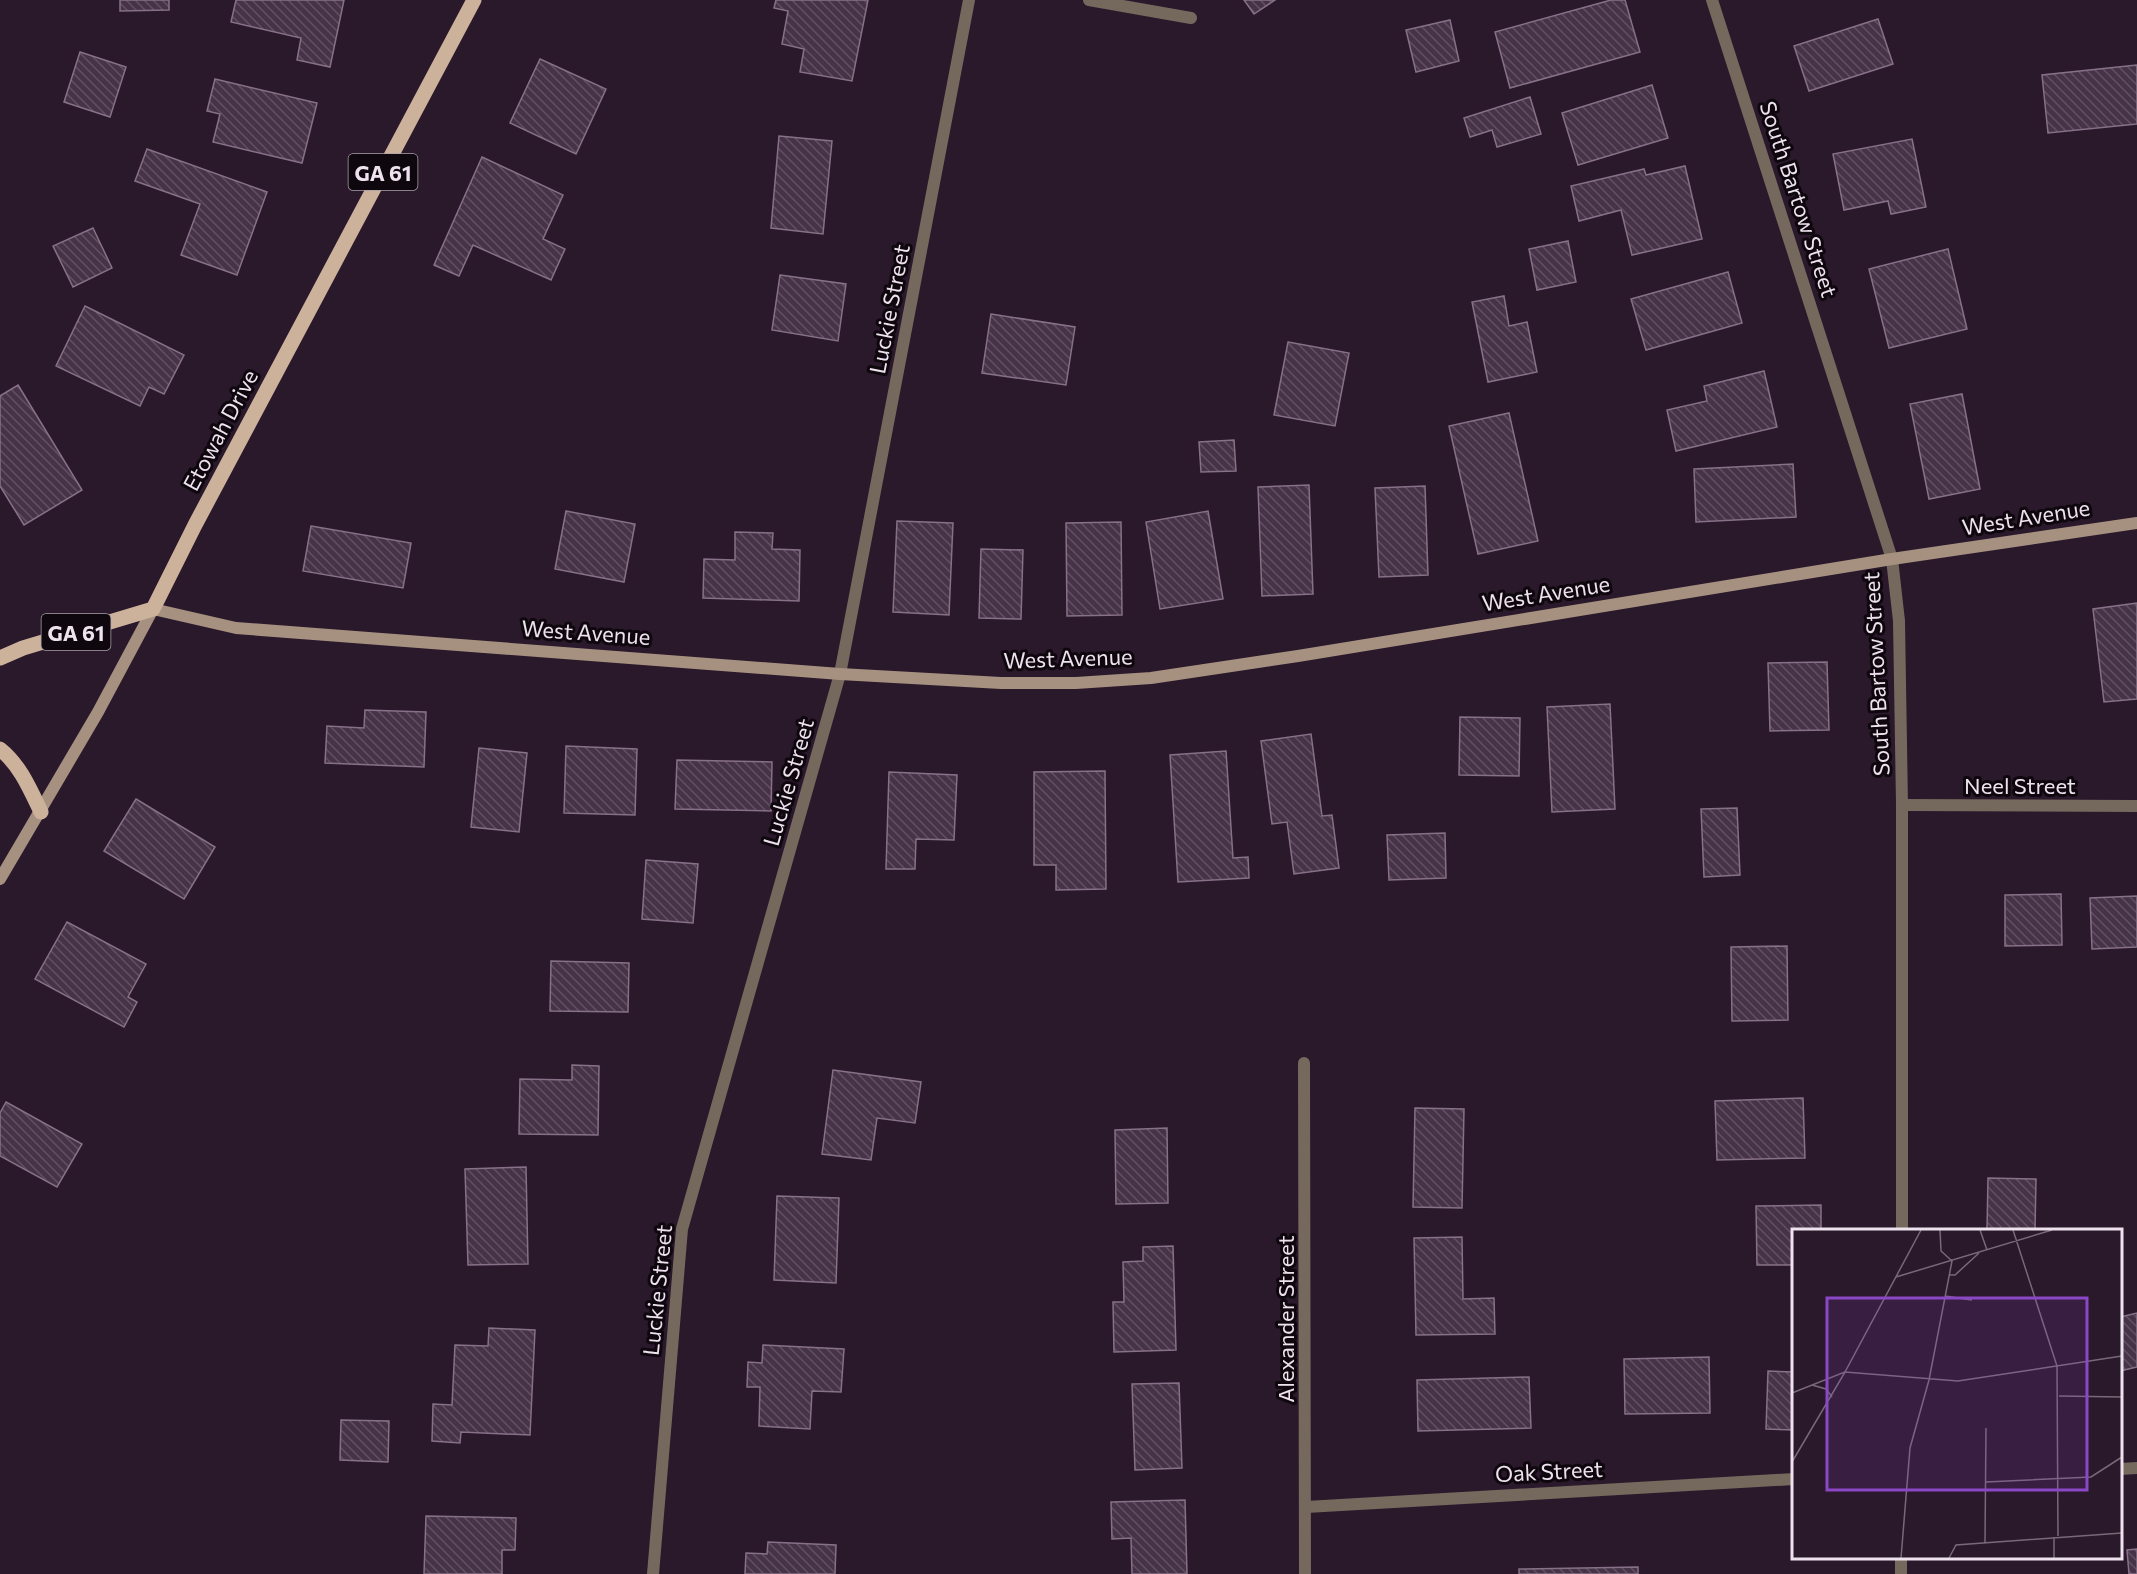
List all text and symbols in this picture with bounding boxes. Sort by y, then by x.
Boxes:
street label: South Bartow Street [1755,98,1843,300]
road number: GA 61 [348,154,418,190]
street label: Luckie Street [863,242,915,376]
street label: Etowah Drive [177,365,263,495]
street label: West Avenue [1960,494,2092,540]
street label: West Avenue [1480,570,1612,616]
street label: South Bartow Street [1857,571,1895,777]
road number: GA 61 [42,614,110,650]
street label: West Avenue [521,614,651,650]
street label: West Avenue [1003,642,1133,674]
street label: Luckie Street [757,715,819,849]
street label: Neel Street [1964,772,2076,799]
street label: Luckie Street [637,1223,677,1357]
inset map [1792,1229,2122,1559]
street label: Alexander Street [1272,1235,1299,1403]
street label: Oak Street [1494,1455,1604,1487]

